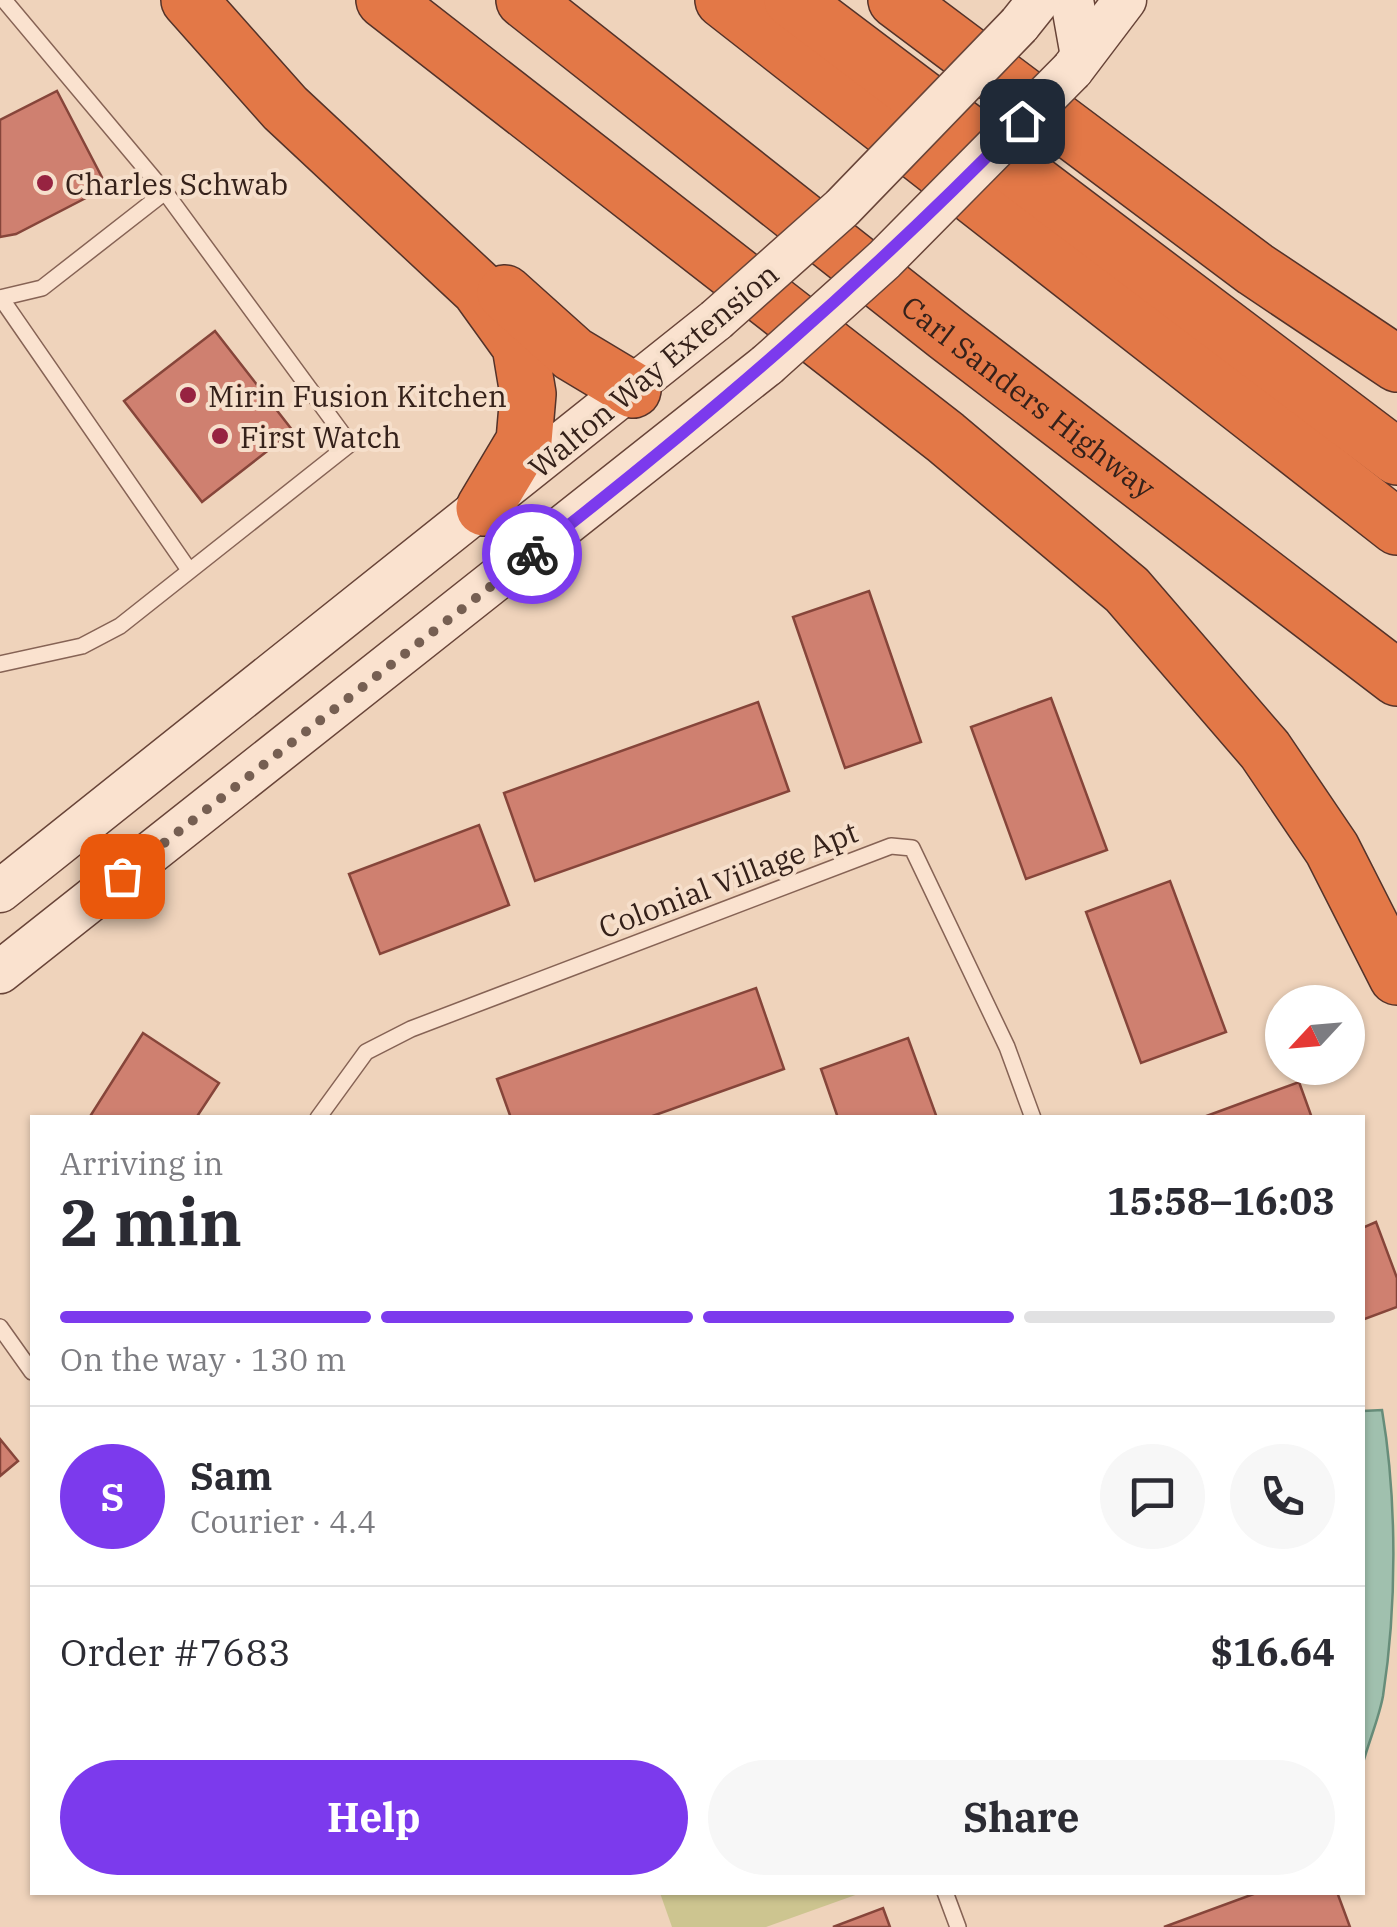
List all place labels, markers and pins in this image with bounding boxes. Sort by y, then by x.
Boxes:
pin [980,79,1065,164]
place label: Charles Schwab [65,164,288,203]
marker: Charles Schwab [34,172,56,194]
place label: Mirin Fusion Kitchen [208,376,507,415]
marker: Mirin Fusion Kitchen [177,384,199,406]
place label: First Watch [240,417,401,456]
marker: First Watch [209,425,231,447]
pin [80,834,165,919]

